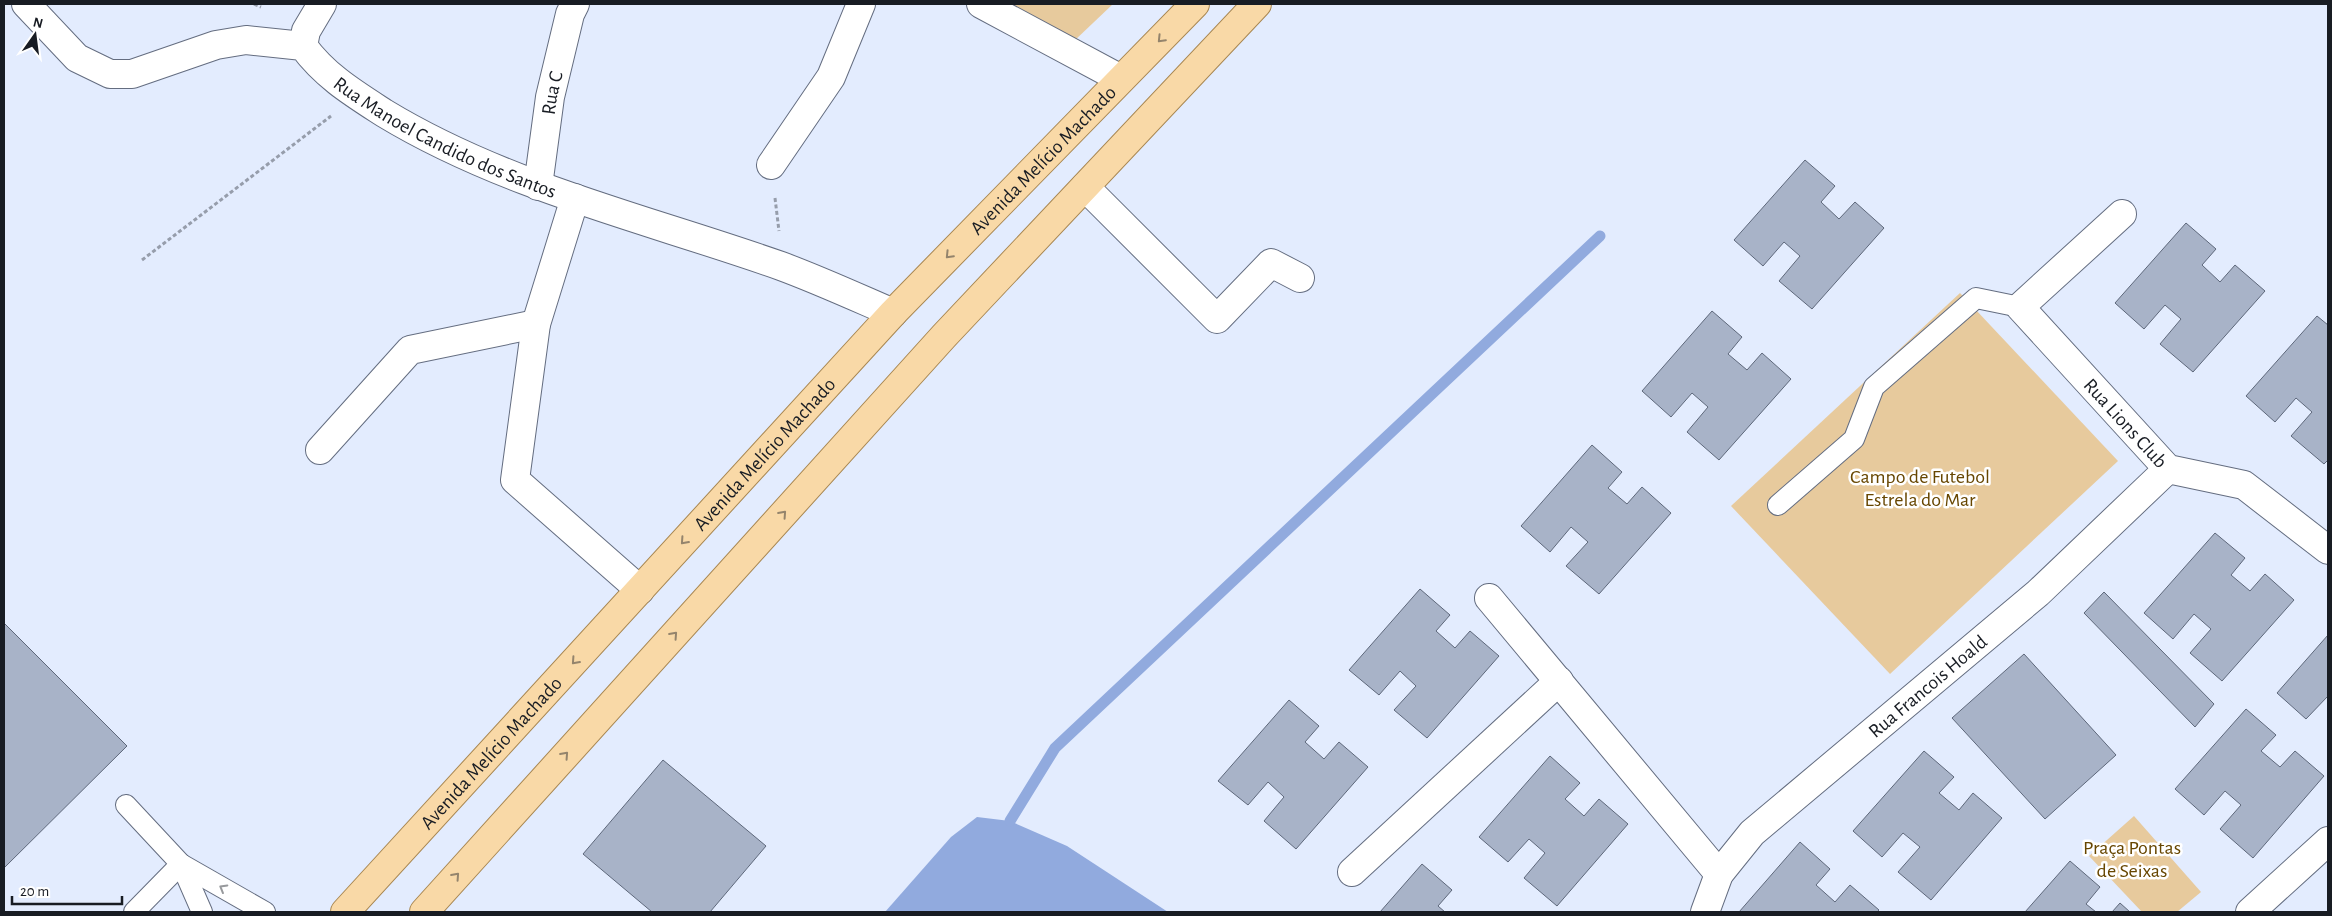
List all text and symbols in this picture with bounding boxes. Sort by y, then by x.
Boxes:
north arrow [10,10,60,60]
text: N [31,15,44,31]
one-way arrow [1157,33,1166,42]
street label: Rua C [539,69,567,116]
street label: Rua Manoel Candido dos Santos [330,73,559,202]
street label: Avenida Melício Machado [967,82,1120,239]
one-way arrow [946,249,955,258]
street label: Avenida Melício Machado [690,374,840,535]
street label: Rua Lions Club [2080,375,2171,472]
park label: Campo de Futebol Estrela do Mar [1850,467,1990,510]
one-way arrow [777,511,786,520]
one-way arrow [681,536,690,545]
one-way arrow [668,631,677,640]
street label: Rua Francois Hoald [1865,631,1991,742]
one-way arrow [572,656,581,665]
street label: Avenida Melício Machado [417,673,566,834]
one-way arrow [560,752,569,761]
park label: Praça Pontas de Seixas [2083,838,2181,881]
one-way arrow [451,873,460,882]
scale bar [12,874,122,906]
text: 20 m [20,884,49,899]
one-way arrow [220,885,229,895]

